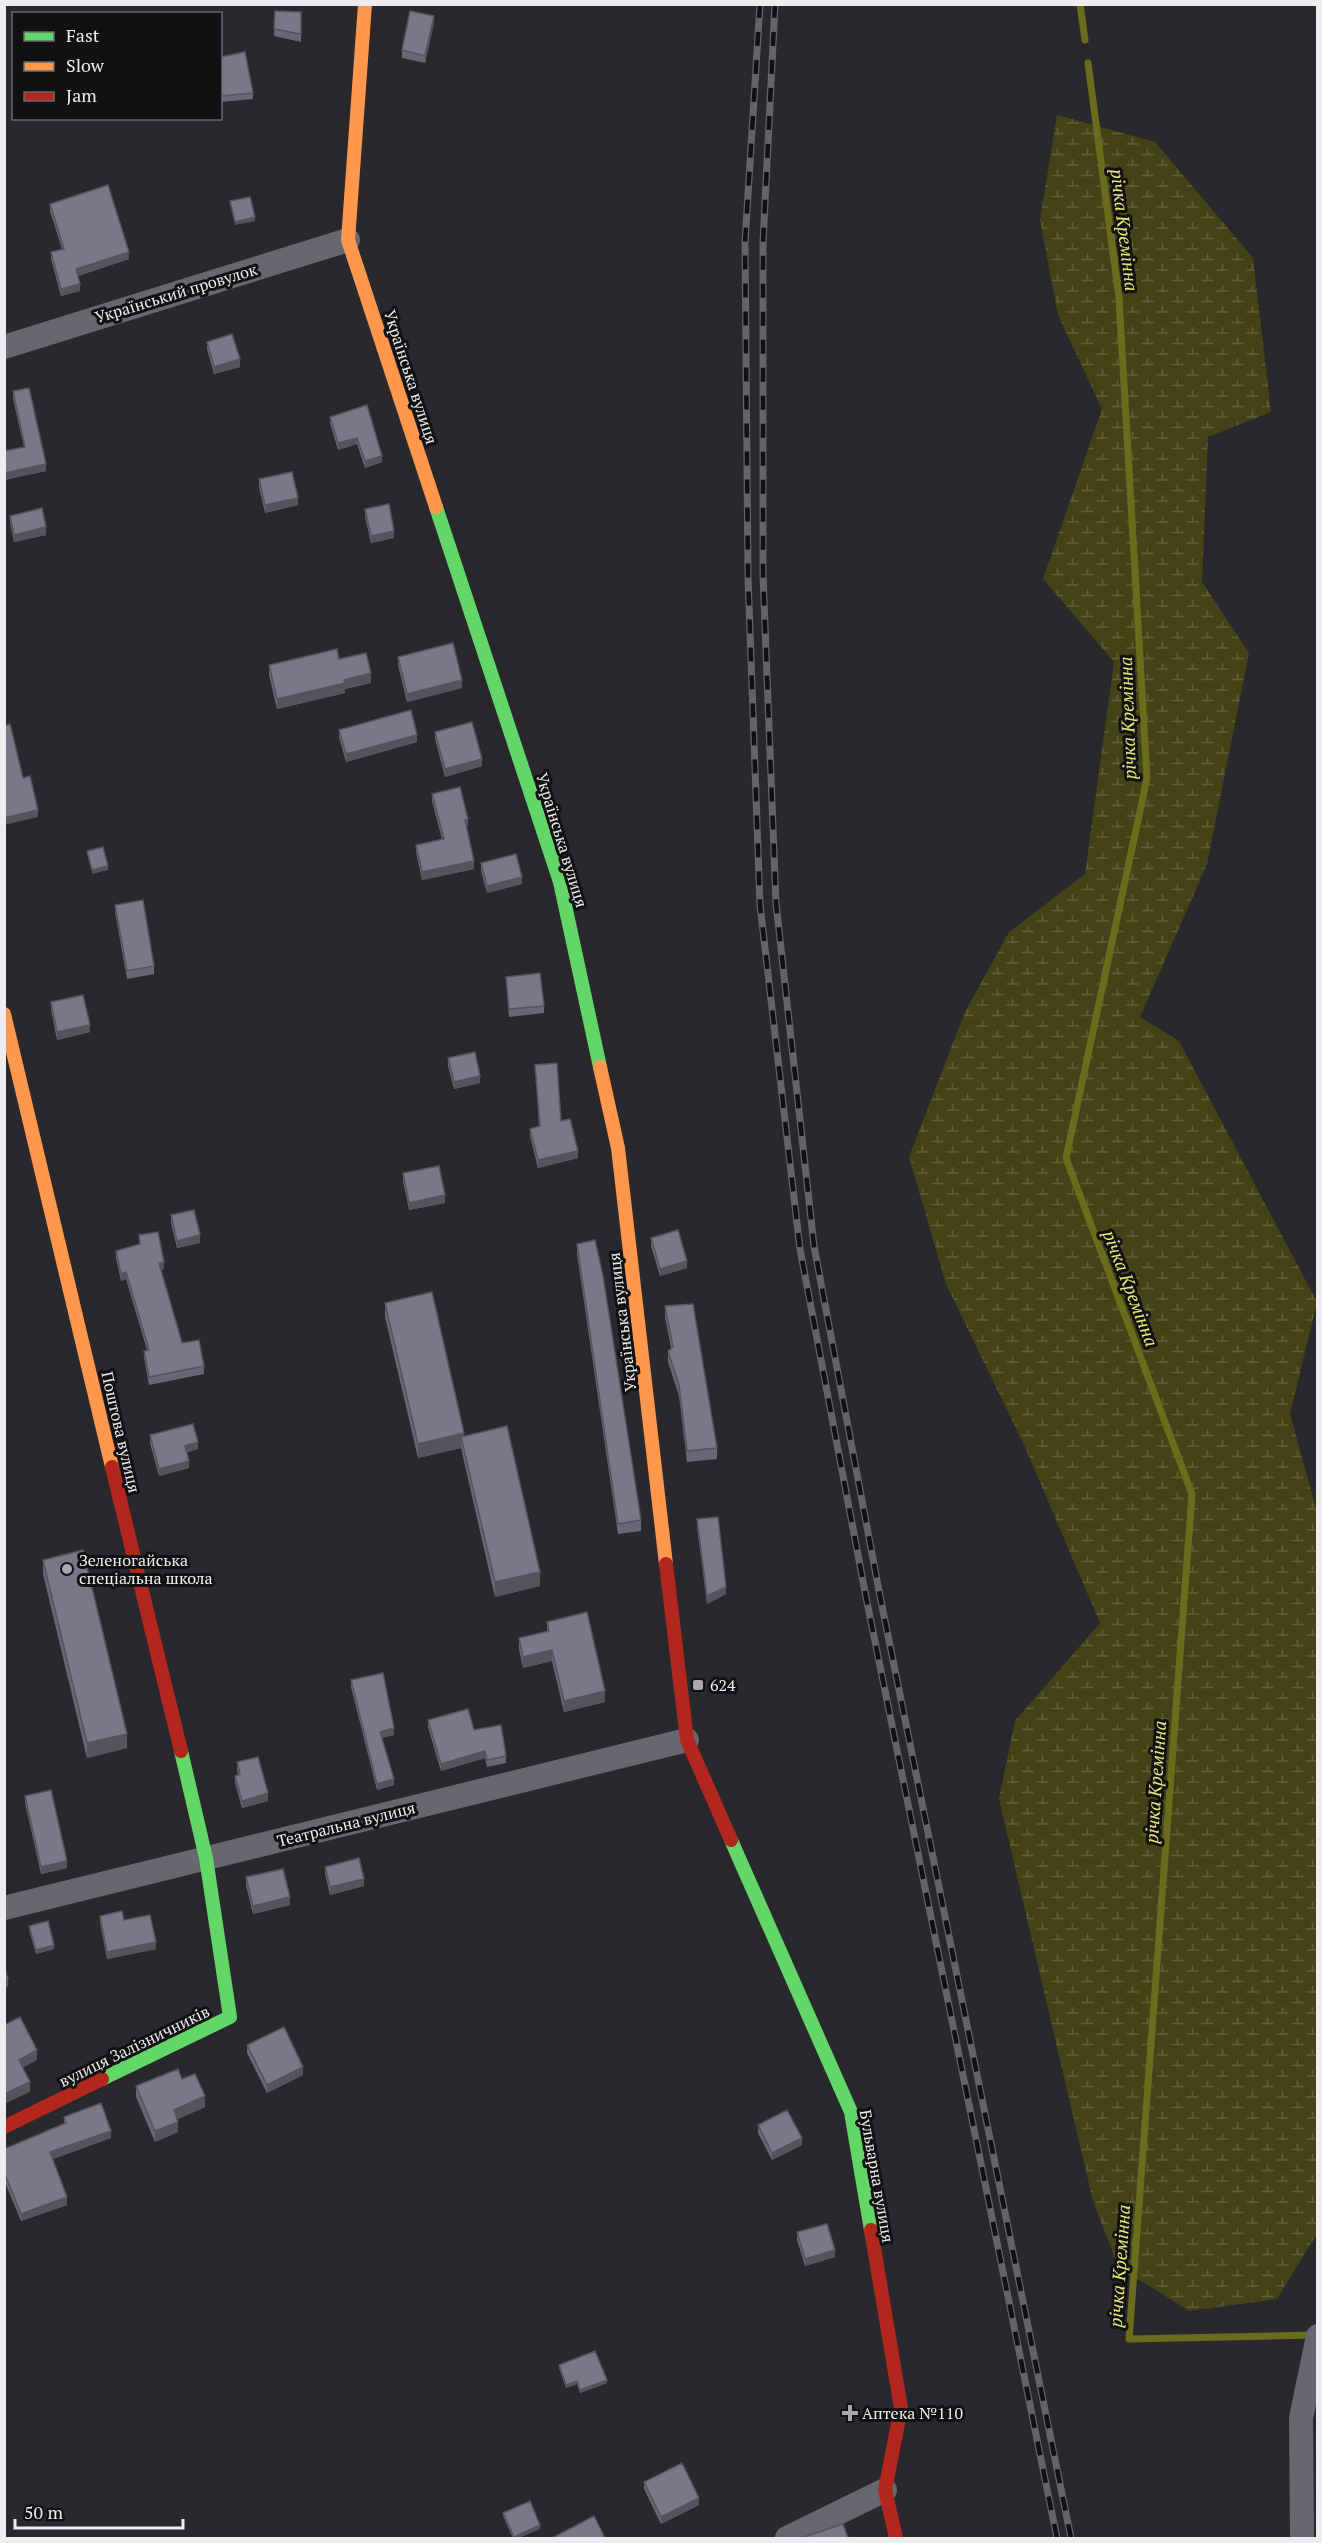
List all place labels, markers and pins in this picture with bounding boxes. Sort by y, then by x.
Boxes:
place label: Зеленогайська спеціальна школа [79,1549,213,1589]
marker: Зеленогайська спеціальна школа [60,1562,74,1576]
place label: 624 [710,1674,736,1696]
marker: 624 [691,1678,705,1692]
place label: Аптека №110 [862,2402,963,2424]
marker: Аптека №110 [843,2406,857,2420]

